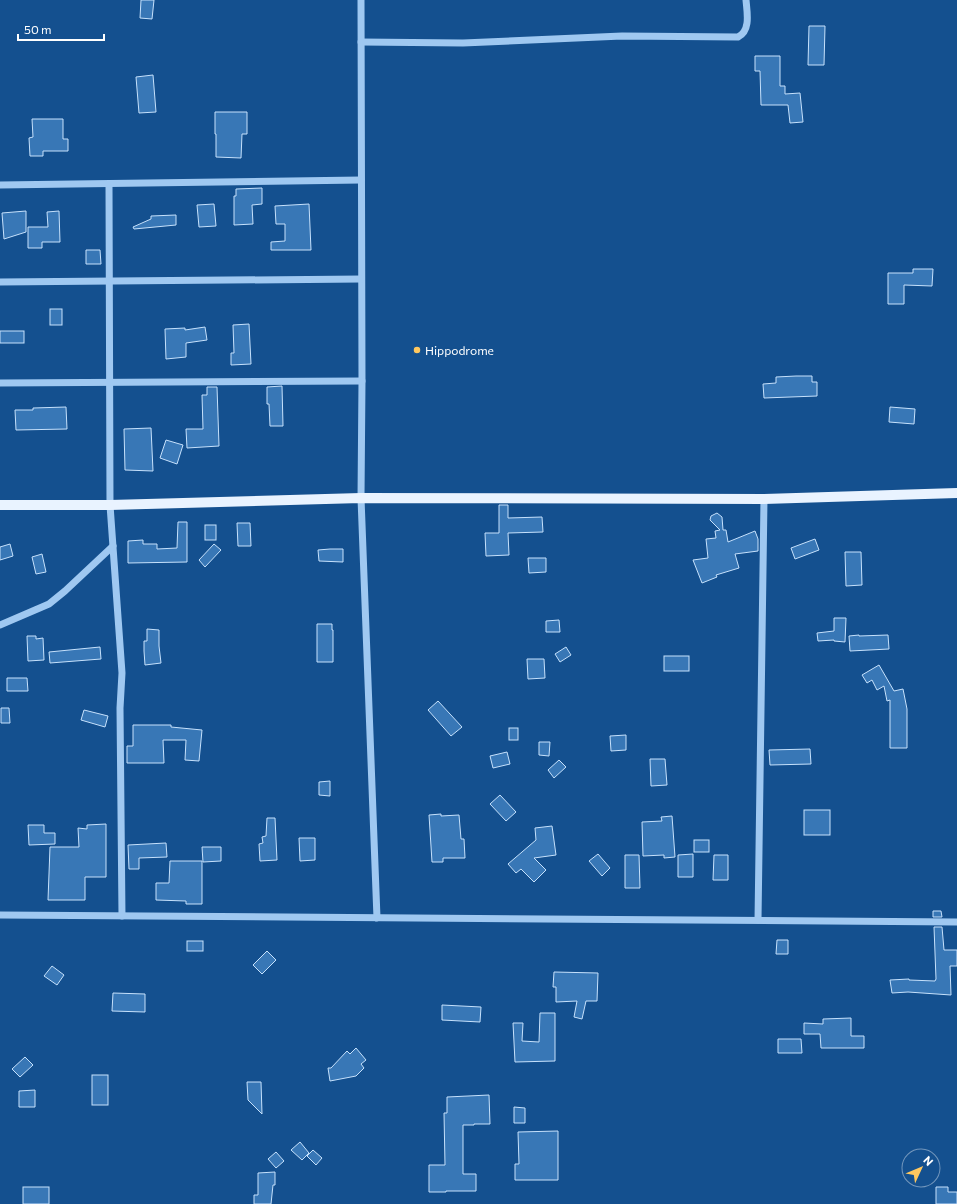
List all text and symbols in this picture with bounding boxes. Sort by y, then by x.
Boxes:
scale bar [18,16,104,42]
text: 50 m [24,22,52,36]
place label: Hippodrome [425,343,494,357]
marker: Hippodrome [412,345,422,355]
north arrow [901,1148,941,1188]
text: N [921,1153,936,1168]

